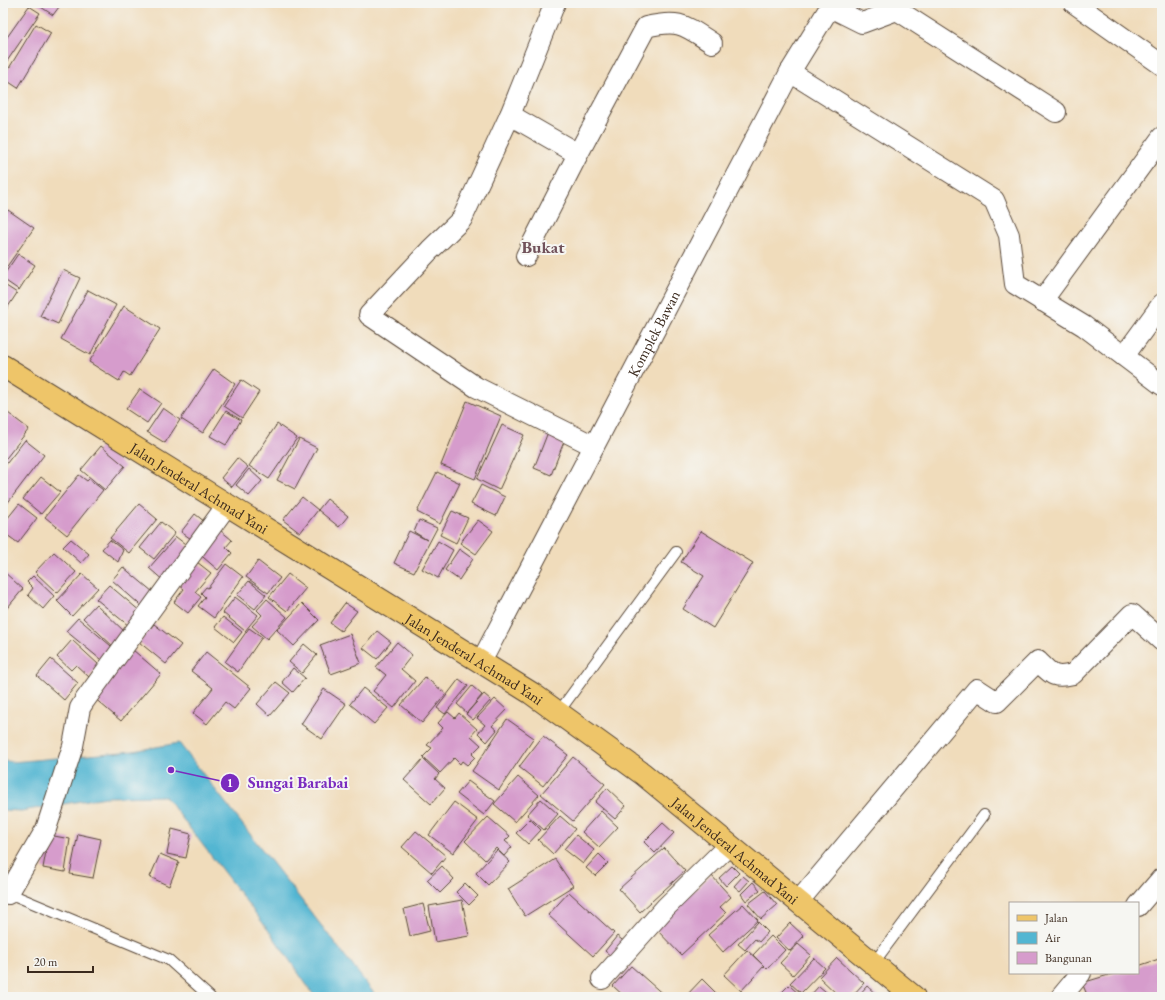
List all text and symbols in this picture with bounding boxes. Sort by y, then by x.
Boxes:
district label: Bukat [521,236,565,258]
street label: Komplek Bawan [623,287,684,380]
street label: Jalan Jenderal Achmad Yani [125,437,272,538]
street label: Jalan Jenderal Achmad Yani [401,607,548,709]
callout: Sungai Barabai [220,769,356,797]
text: Sungai Barabai [248,772,348,793]
text: 1 [227,775,233,791]
street label: Jalan Jenderal Achmad Yani [667,791,803,908]
legend [1009,902,1139,974]
text: Jalan [1044,910,1069,926]
text: Air [1044,930,1060,946]
scale bar [28,948,93,974]
text: Bangunan [1045,950,1093,966]
text: 20 m [34,954,58,970]

